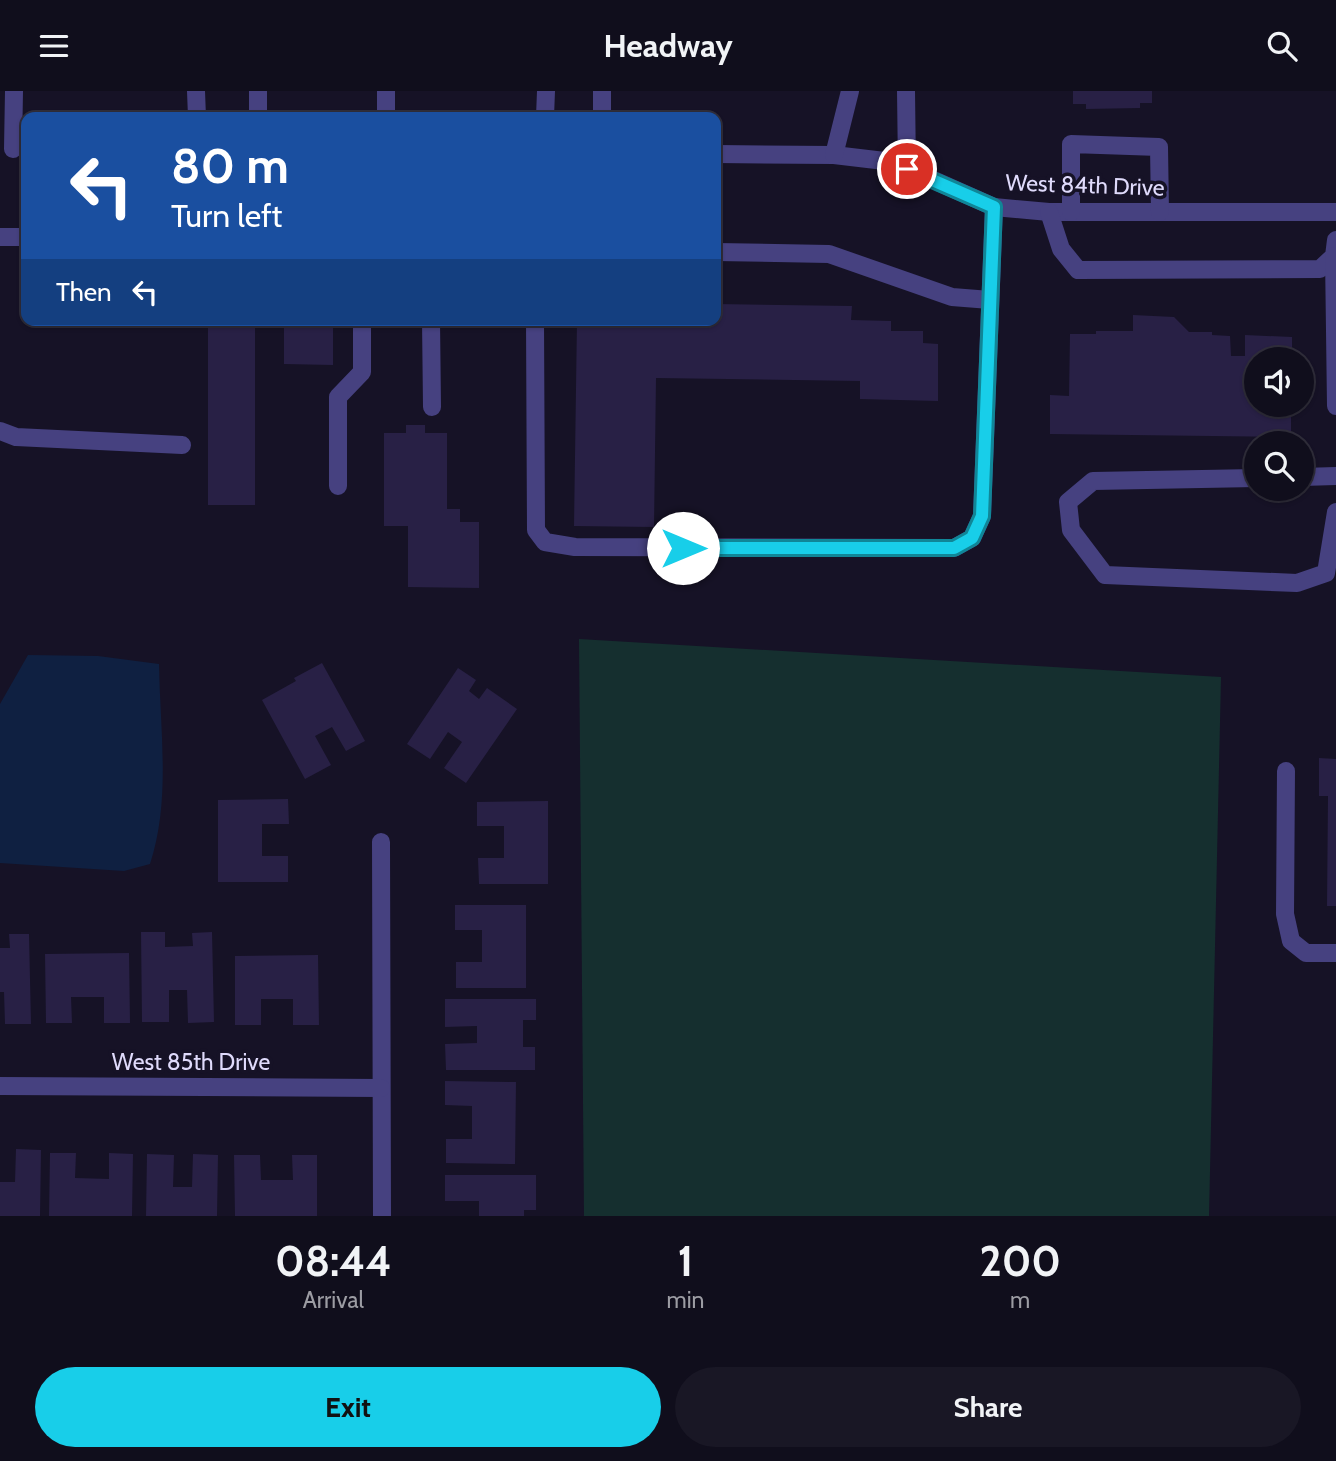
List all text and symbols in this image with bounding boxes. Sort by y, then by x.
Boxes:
text: Headway [603,26,733,65]
icon: menu [35,27,73,65]
icon: search [1263,27,1301,65]
text: 80 m [171,136,289,195]
pin [877,139,937,199]
icon: left [56,140,147,231]
icon: arrive [888,150,926,188]
street label: West 84th Drive [1005,168,1165,202]
text: Turn left [171,196,282,235]
icon: left [126,273,164,311]
text: Then [56,276,112,308]
map controls [1244,347,1314,501]
button: sound [1244,347,1314,417]
button: search [1244,431,1314,501]
position arrow [646,511,720,585]
street label: West 85th Drive [112,1048,270,1076]
text: 08:44 [275,1235,392,1287]
text: 1 [678,1235,693,1287]
text: 200 [979,1235,1061,1287]
text: Arrival [303,1286,364,1314]
text: min [667,1286,704,1314]
text: m [1010,1286,1030,1314]
button: Exit [35,1367,661,1447]
button: Share [675,1367,1301,1447]

